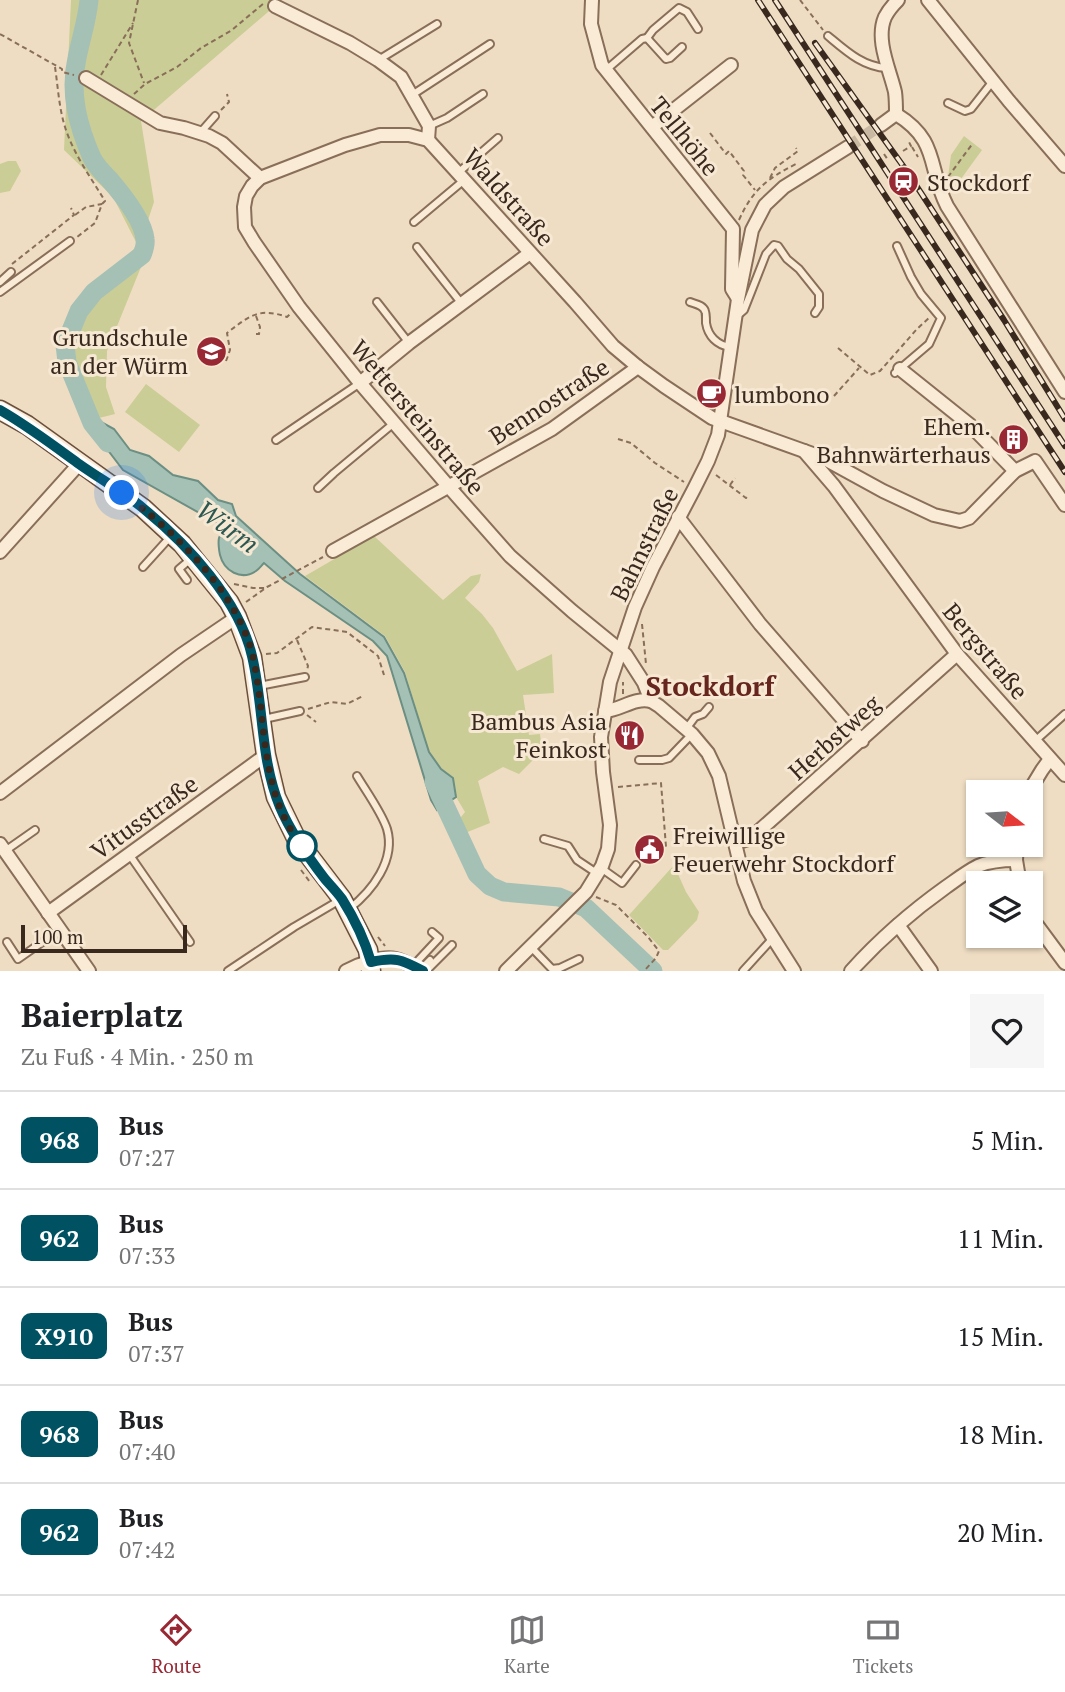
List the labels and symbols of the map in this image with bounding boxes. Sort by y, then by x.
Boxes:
street label: Tellhöhe [643,90,727,182]
street label: Waldstraße [456,141,562,253]
station icon: Stockdorf [887,165,921,199]
place label: Stockdorf [927,166,1031,198]
place label: Grundschule an der Würm [50,321,188,381]
street label: Wettersteinstraße [344,333,492,501]
school or university icon: Grundschule an der Würm [194,334,228,368]
street label: Bennostraße [483,350,615,452]
cafe icon: lumbono [694,377,728,411]
place label: lumbono [734,378,830,410]
place label: Ehem. Bahnwärterhaus [816,410,991,470]
building icon: Ehem. Bahnwärterhaus [997,423,1031,457]
your location [104,475,139,510]
street label: Bahnstraße [603,482,685,606]
water label: Würm [190,492,266,560]
street label: Bergstraße [936,596,1036,706]
district label: Stockdorf [645,667,777,704]
street label: Herbstweg [781,687,887,787]
place label: Bambus Asia Feinkost [471,705,607,765]
restaurant icon: Bambus Asia Feinkost [613,718,647,752]
street label: Vitusstraße [84,767,204,867]
north arrow [966,780,1043,858]
place label: Freiwillige Feuerwehr Stockdorf [673,819,896,879]
unlabelled marker [287,831,317,861]
public building icon: Freiwillige Feuerwehr Stockdorf [633,832,667,866]
scale bar [21,922,187,954]

